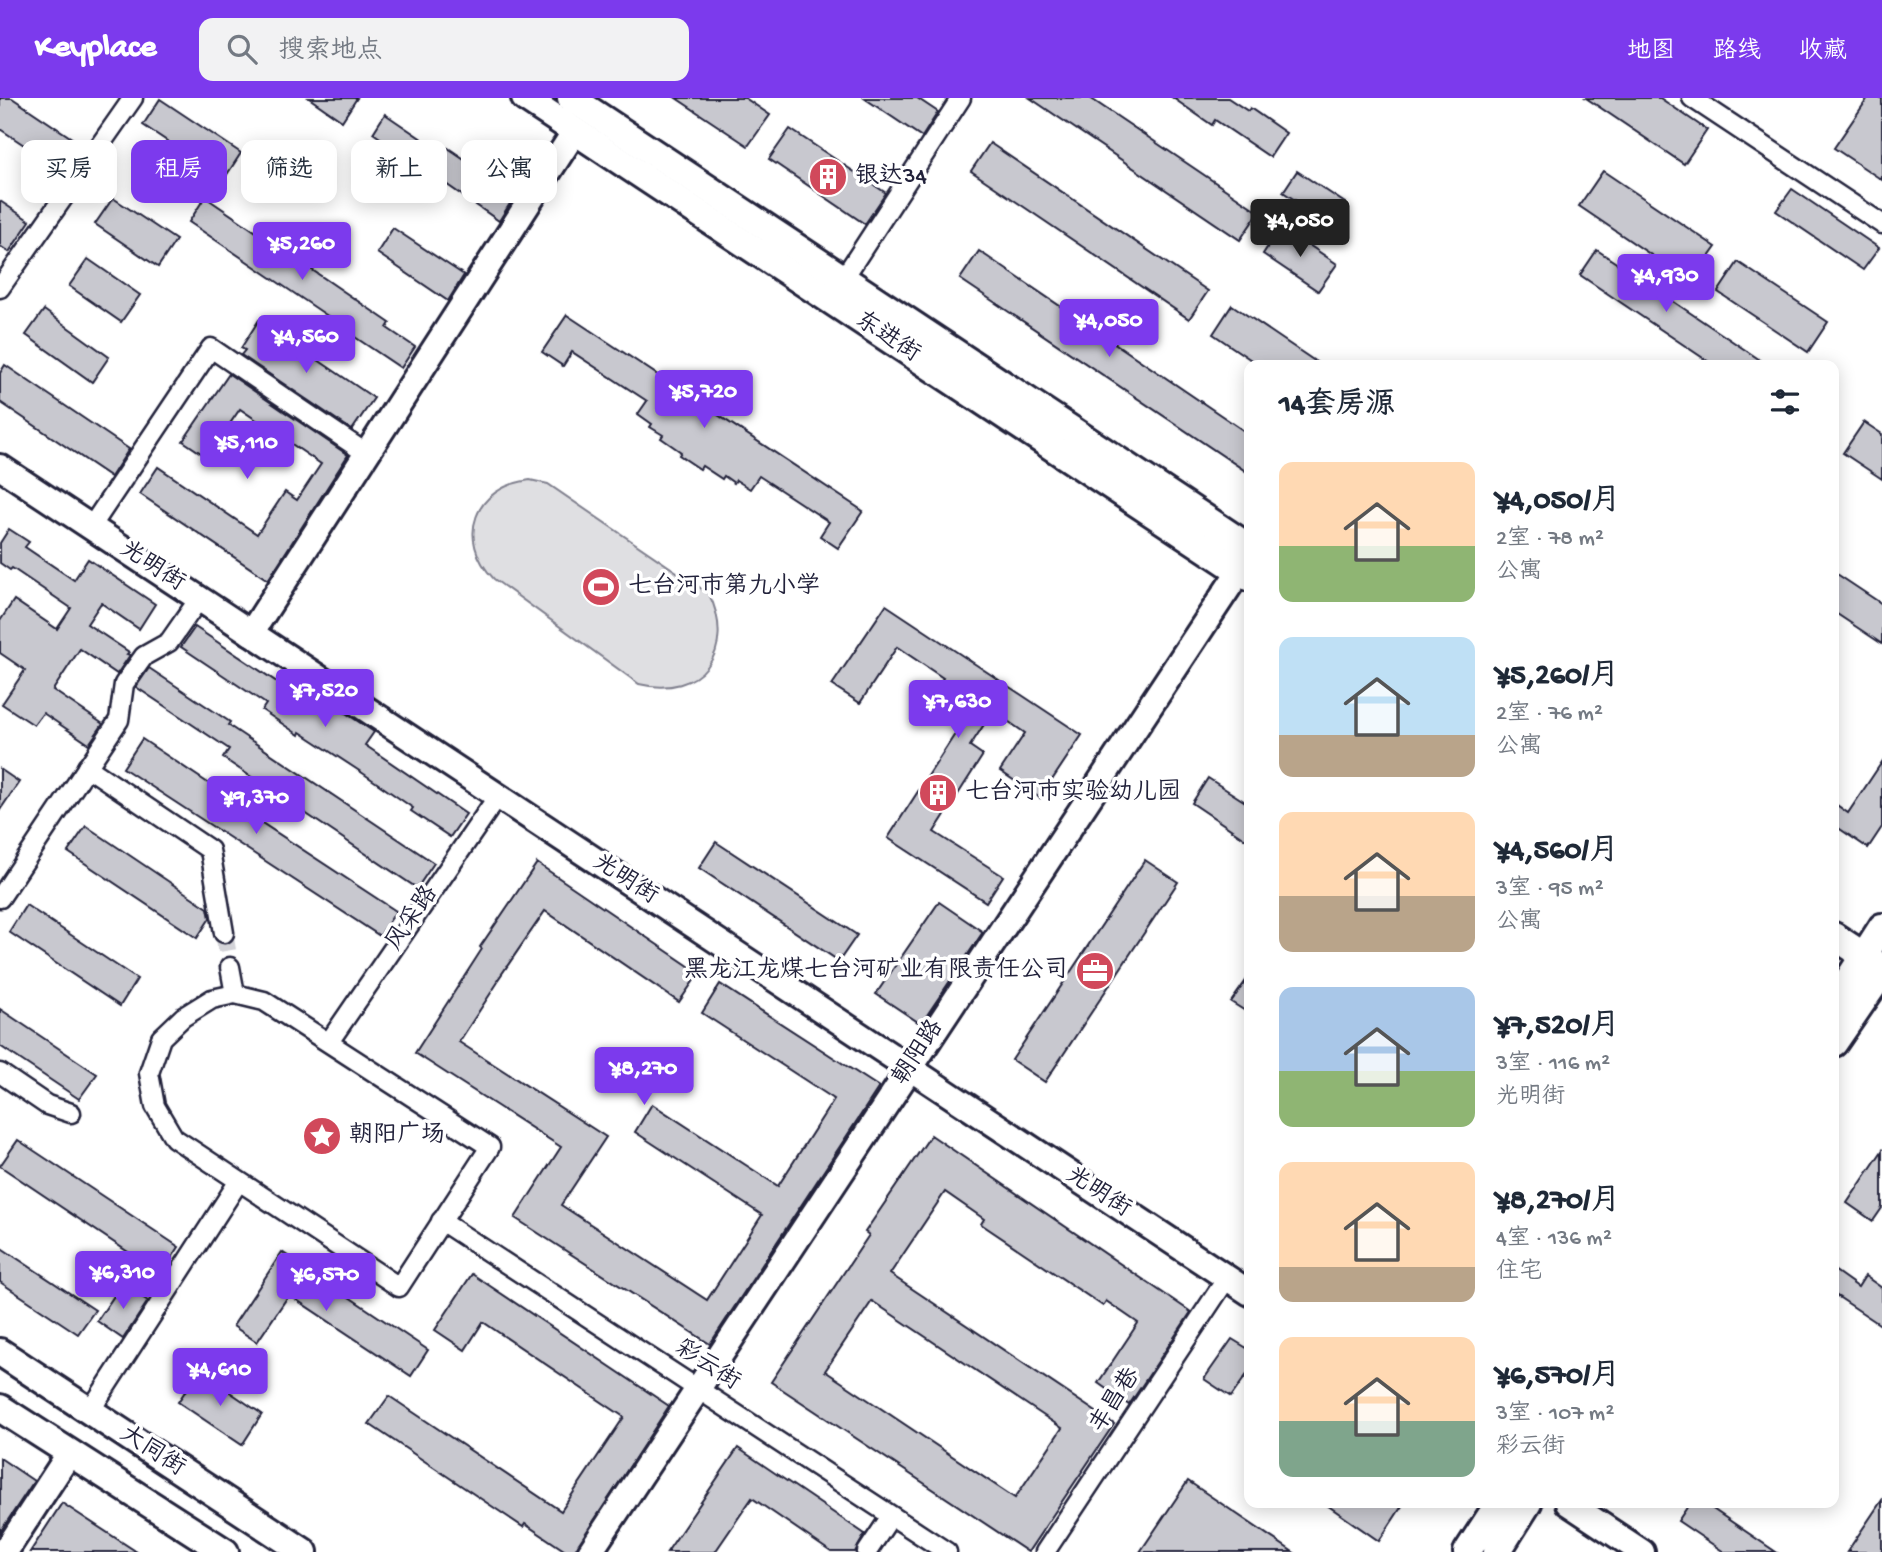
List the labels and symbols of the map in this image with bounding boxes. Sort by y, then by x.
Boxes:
building icon: 银达34 [807,156,849,198]
place label: 银达34 [855,162,927,192]
pin: ¥4,050 [1243,200,1357,259]
pin: ¥5,260 [245,222,359,282]
pin: ¥4,930 [1609,254,1723,314]
pin: ¥4,050 [1052,300,1166,359]
street label: 东进街 [849,305,926,370]
pin: ¥4,560 [249,316,363,375]
pin: ¥5,720 [647,370,761,430]
pin: ¥5,110 [190,422,304,481]
street label: 光明街 [114,535,190,599]
sports icon: 七台河市第九小学 [580,566,622,608]
place label: 七台河市第九小学 [628,572,820,602]
pin: ¥7,520 [268,670,382,729]
pin: ¥7,630 [901,680,1015,740]
building icon: 七台河市实验幼儿园 [917,772,959,814]
pin: ¥9,370 [199,776,313,836]
place label: 七台河市实验幼儿园 [965,778,1181,808]
street label: 光明街 [587,848,663,912]
street label: 风采路 [379,880,445,957]
office icon: 黑龙江龙煤七台河矿业有限责任公司 [1074,950,1116,992]
place label: 黑龙江龙煤七台河矿业有限责任公司 [684,956,1068,986]
street label: 朝阳路 [886,1014,951,1091]
pin: ¥8,270 [587,1048,701,1107]
place icon: 朝阳广场 [301,1115,343,1157]
place label: 朝阳广场 [349,1121,445,1151]
street label: 光明街 [1060,1161,1136,1225]
pin: ¥6,310 [66,1252,180,1311]
pin: ¥6,570 [269,1254,383,1313]
street label: 彩云街 [669,1334,745,1398]
pin: ¥4,610 [163,1348,277,1408]
street label: 丰昌巷 [1083,1362,1148,1439]
street label: 大同街 [114,1420,190,1484]

